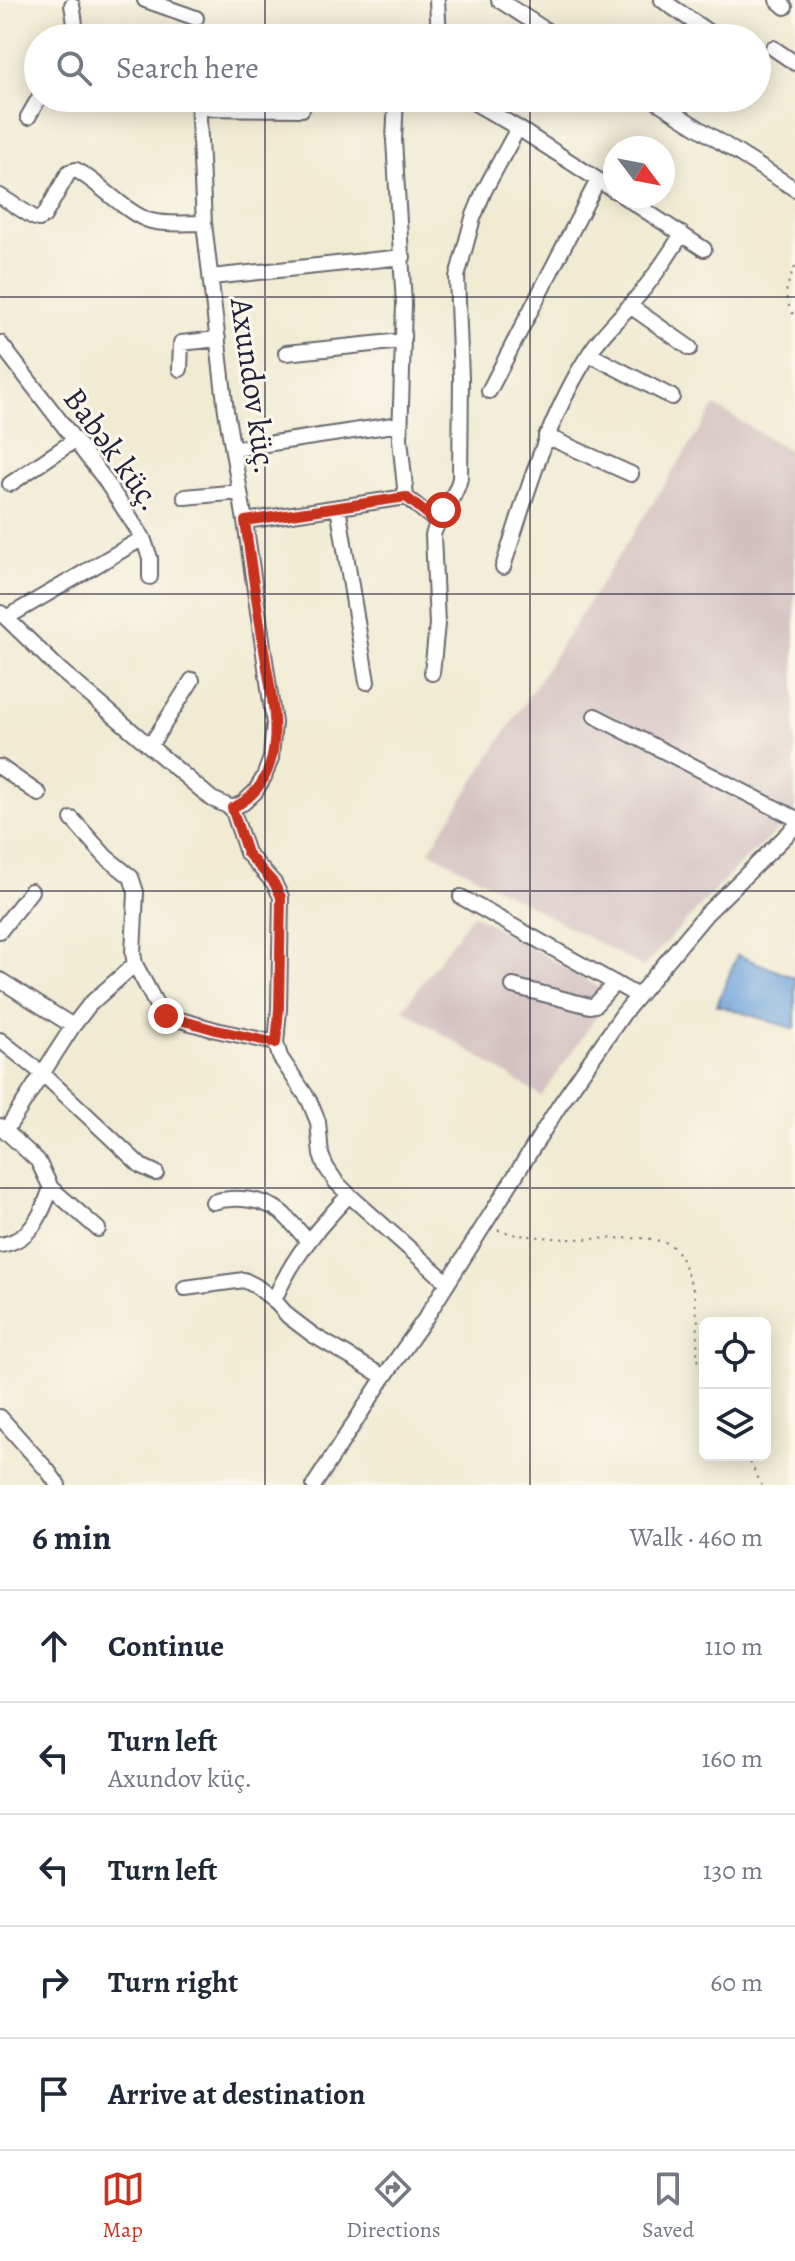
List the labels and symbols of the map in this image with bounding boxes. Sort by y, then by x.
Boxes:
north arrow [603,136,675,208]
street label: Axundov küç. [220,294,288,477]
street label: Babək küç. [53,378,173,520]
route start [425,492,461,528]
route end [148,998,184,1034]

